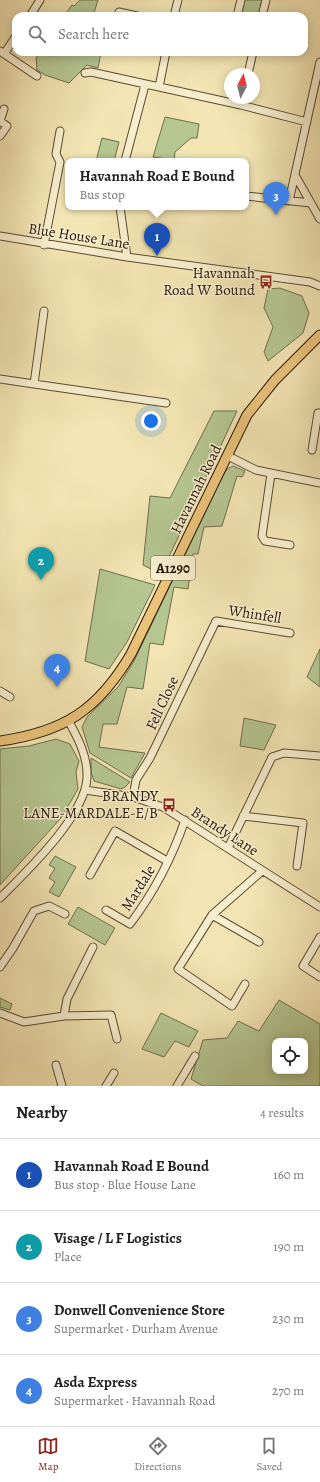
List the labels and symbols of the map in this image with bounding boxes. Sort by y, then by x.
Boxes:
north arrow [224,68,260,104]
pin: 3 [263,182,289,215]
street label: Blue House Lane [27,218,131,254]
pin: 1 [144,223,170,256]
place label: Havannah Road W Bound [163,263,256,300]
bus stop icon: Havannah Road W Bound [258,274,274,290]
your location [141,411,161,431]
street label: Havannah Road [166,440,227,537]
pin: 2 [28,547,54,580]
road number: A1290 [151,556,195,580]
street label: Whinfell [226,600,283,628]
pin: 4 [44,654,70,687]
street label: Fell Close [141,673,183,733]
place label: BRANDY LANE-MARDALE-E/B [23,786,159,823]
bus stop icon: BRANDY LANE-MARDALE-E/B [161,797,177,813]
street label: Brandy Lane [187,802,263,860]
street label: Mardale [116,861,160,915]

